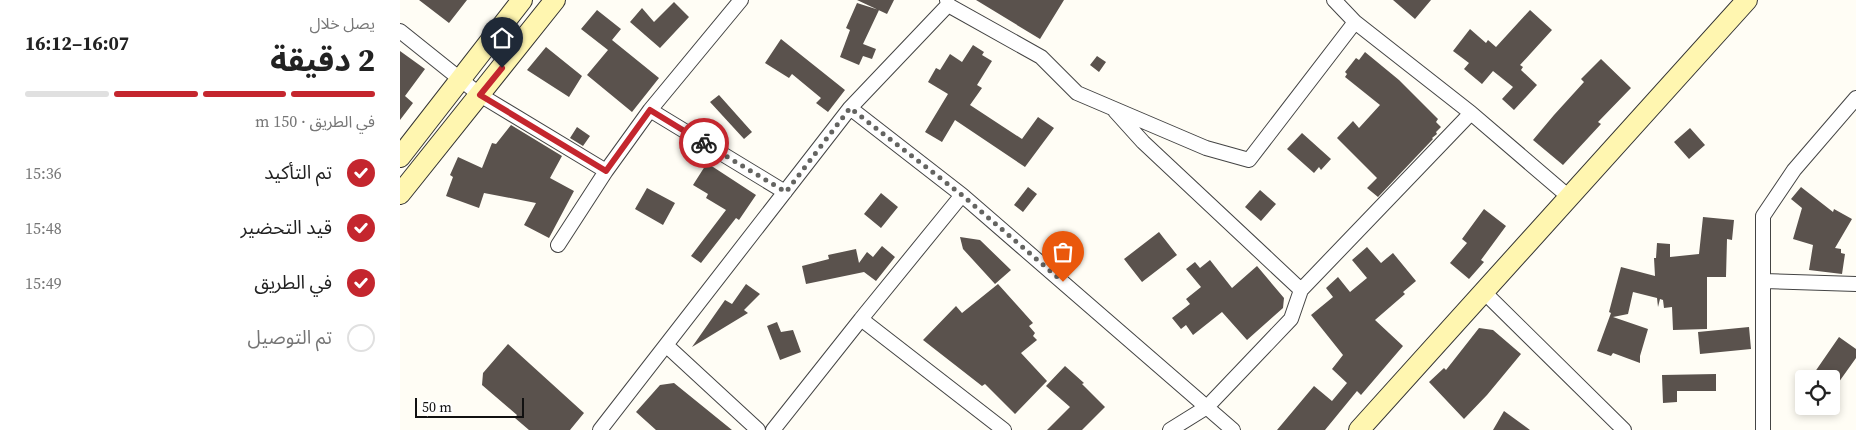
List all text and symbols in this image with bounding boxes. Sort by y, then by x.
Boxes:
text: يصل خلال [309,12,375,34]
pin [481,17,523,68]
icon: home [488,24,516,52]
text: 16:07–16:12 [25,30,129,56]
text: 2 دقيقة [270,38,375,82]
text: في الطريق · 150 m [255,110,375,132]
courier [679,118,729,168]
icon: bike [690,129,718,157]
text: تم التأكيد [264,159,332,185]
icon: check [347,159,375,187]
text: 15:36 [25,162,62,184]
text: قيد التحضير [241,214,332,240]
icon: check [347,214,375,242]
text: 15:48 [25,217,62,239]
pin [1042,231,1084,282]
icon: bag [1049,238,1077,266]
text: في الطريق [254,269,332,295]
icon: check [347,269,375,297]
text: 15:49 [25,272,62,294]
text: تم التوصيل [248,324,332,350]
map controls [1795,370,1840,415]
button: locate [1795,370,1840,415]
scale bar [415,395,524,418]
text: 50 m [422,397,452,417]

